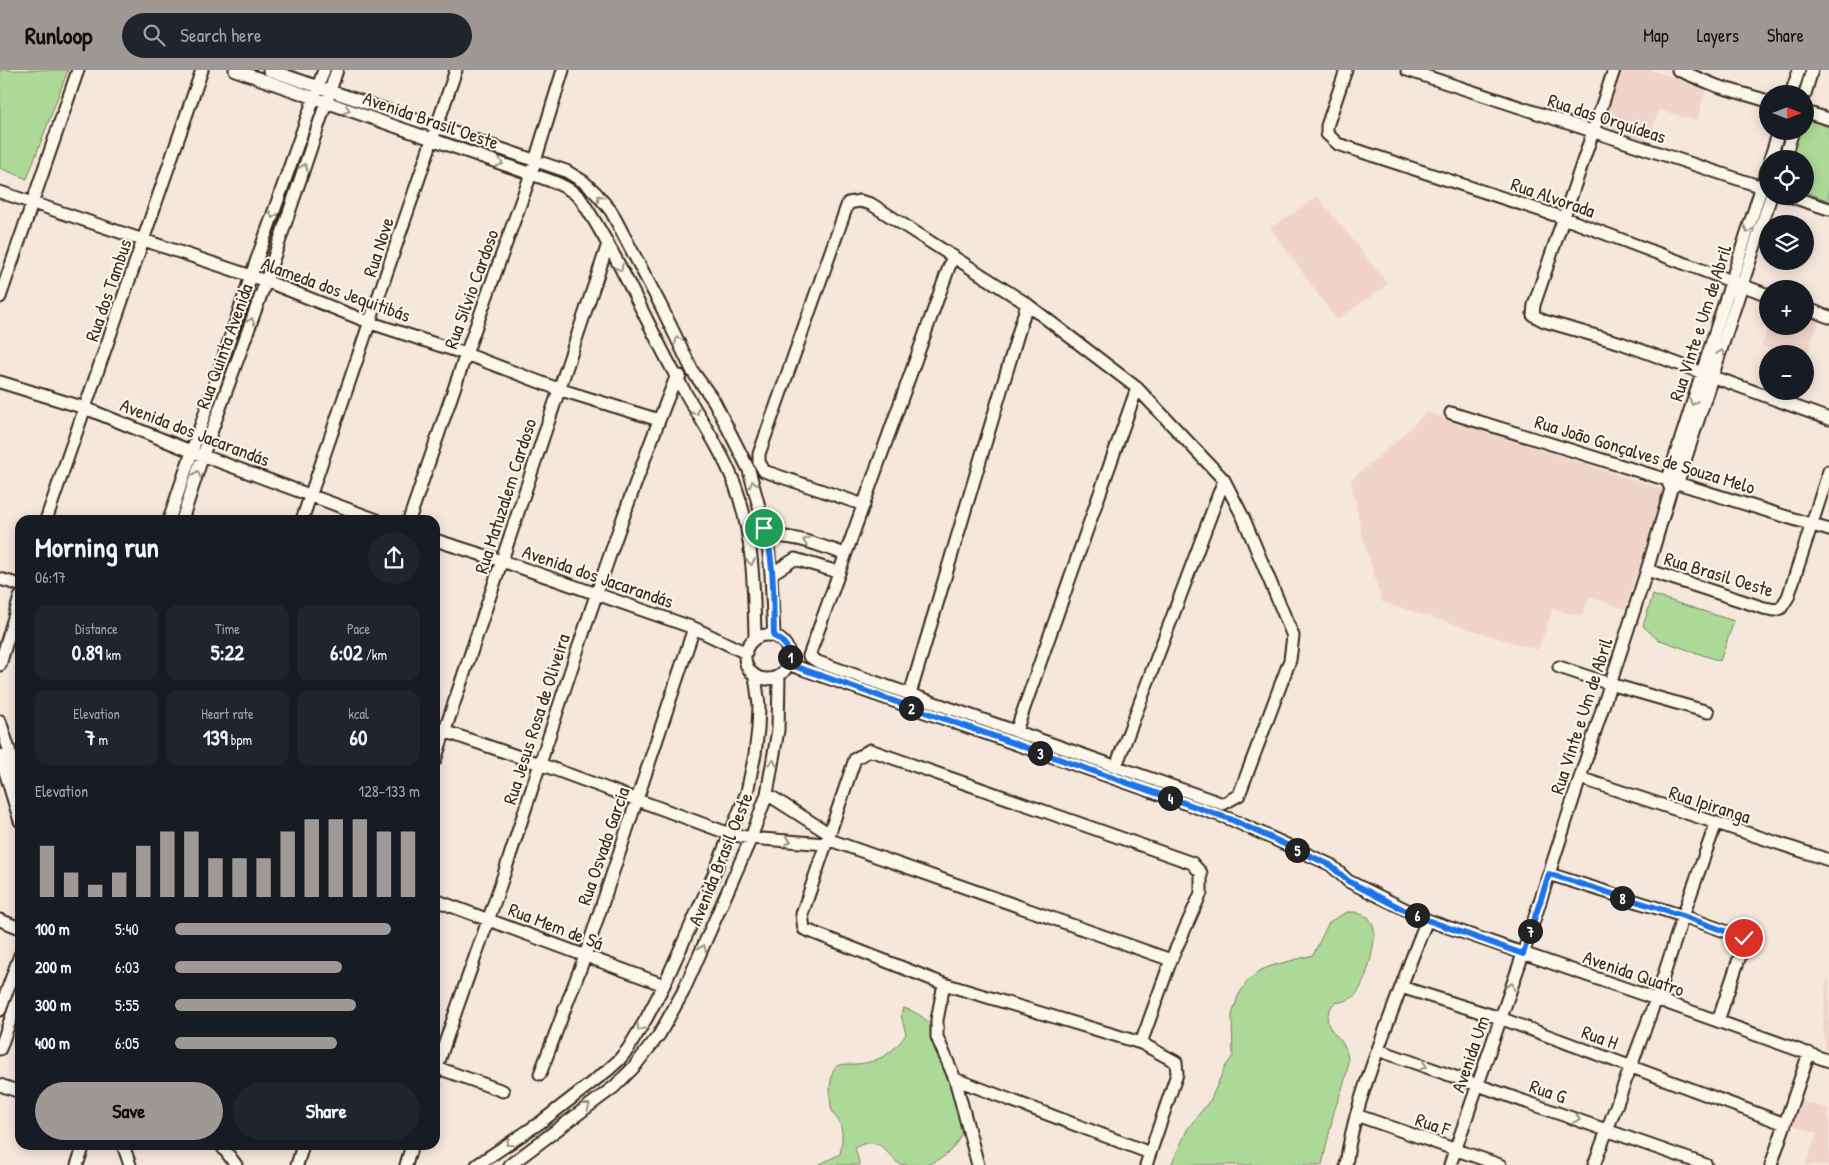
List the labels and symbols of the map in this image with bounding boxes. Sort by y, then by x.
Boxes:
street label: Avenida Brasil Oeste [360,85,503,155]
north arrow [1759,85,1814,140]
street label: Rua das Orquídeas [1545,87,1669,149]
one-way arrow [342,104,351,114]
one-way arrow [495,157,504,167]
one-way arrow [298,163,308,172]
street label: Rua Alvorada [1508,171,1599,224]
one-way arrow [598,195,606,204]
one-way arrow [269,210,279,219]
street label: Rua Nove [356,214,400,280]
street label: Rua Silvio Cardoso [437,225,505,352]
one-way arrow [1743,226,1753,234]
street label: Rua dos Tambus [78,235,138,345]
street label: Rua Vinte e Um de Abril [1662,241,1738,404]
street label: Alameda dos Jequitibás [258,250,414,328]
one-way arrow [614,262,624,271]
street label: Rua Quinta Avenida [189,279,259,412]
one-way arrow [245,317,255,325]
one-way arrow [674,336,684,345]
one-way arrow [1715,349,1725,358]
street label: Avenida dos Jacarandás [117,392,273,472]
one-way arrow [1689,397,1699,406]
one-way arrow [690,406,700,415]
street label: Rua João Gonçalves de Souza Melo [1532,408,1759,500]
street label: Rua Matuzalem Cardoso [468,415,542,577]
one-way arrow [191,470,201,478]
one-way arrow [749,480,759,489]
pin [743,507,785,549]
one-way arrow [803,536,811,546]
street label: Avenida dos Jacarandás [519,538,677,614]
street label: Rua Brasil Oeste [1661,545,1777,603]
one-way arrow [745,559,756,567]
street label: Rua Jesus Rosa de Oliveira [496,630,576,808]
street label: Rua Vinte e Um de Abril [1543,634,1619,797]
pin: 1 [778,644,802,670]
pin: 2 [898,696,924,720]
pin: 3 [1028,740,1052,766]
one-way arrow [767,759,777,768]
street label: Rua Ipiranga [1666,779,1755,830]
street label: Rua Osvado Garcia [571,783,636,909]
pin: 4 [1158,786,1182,810]
street label: Avenida Brasil Oeste [681,788,759,929]
one-way arrow [785,835,793,846]
pin: 5 [1284,838,1310,862]
pin: 8 [1610,886,1634,910]
street label: Rua Mem de Sá [505,896,608,956]
pin: 6 [1404,902,1430,928]
pin [1723,917,1765,959]
pin: 7 [1518,918,1542,944]
one-way arrow [697,944,707,953]
street label: Avenida Quatro [1580,944,1688,1003]
one-way arrow [1506,982,1516,991]
street label: Avenida Um [1445,1012,1495,1096]
street label: Rua H [1578,1018,1622,1056]
one-way arrow [637,1022,647,1031]
one-way arrow [1419,1060,1428,1070]
street label: Rua G [1526,1073,1570,1109]
one-way arrow [581,1104,590,1112]
street label: Rua F [1412,1106,1455,1142]
one-way arrow [1573,1113,1581,1123]
one-way arrow [506,1137,515,1147]

